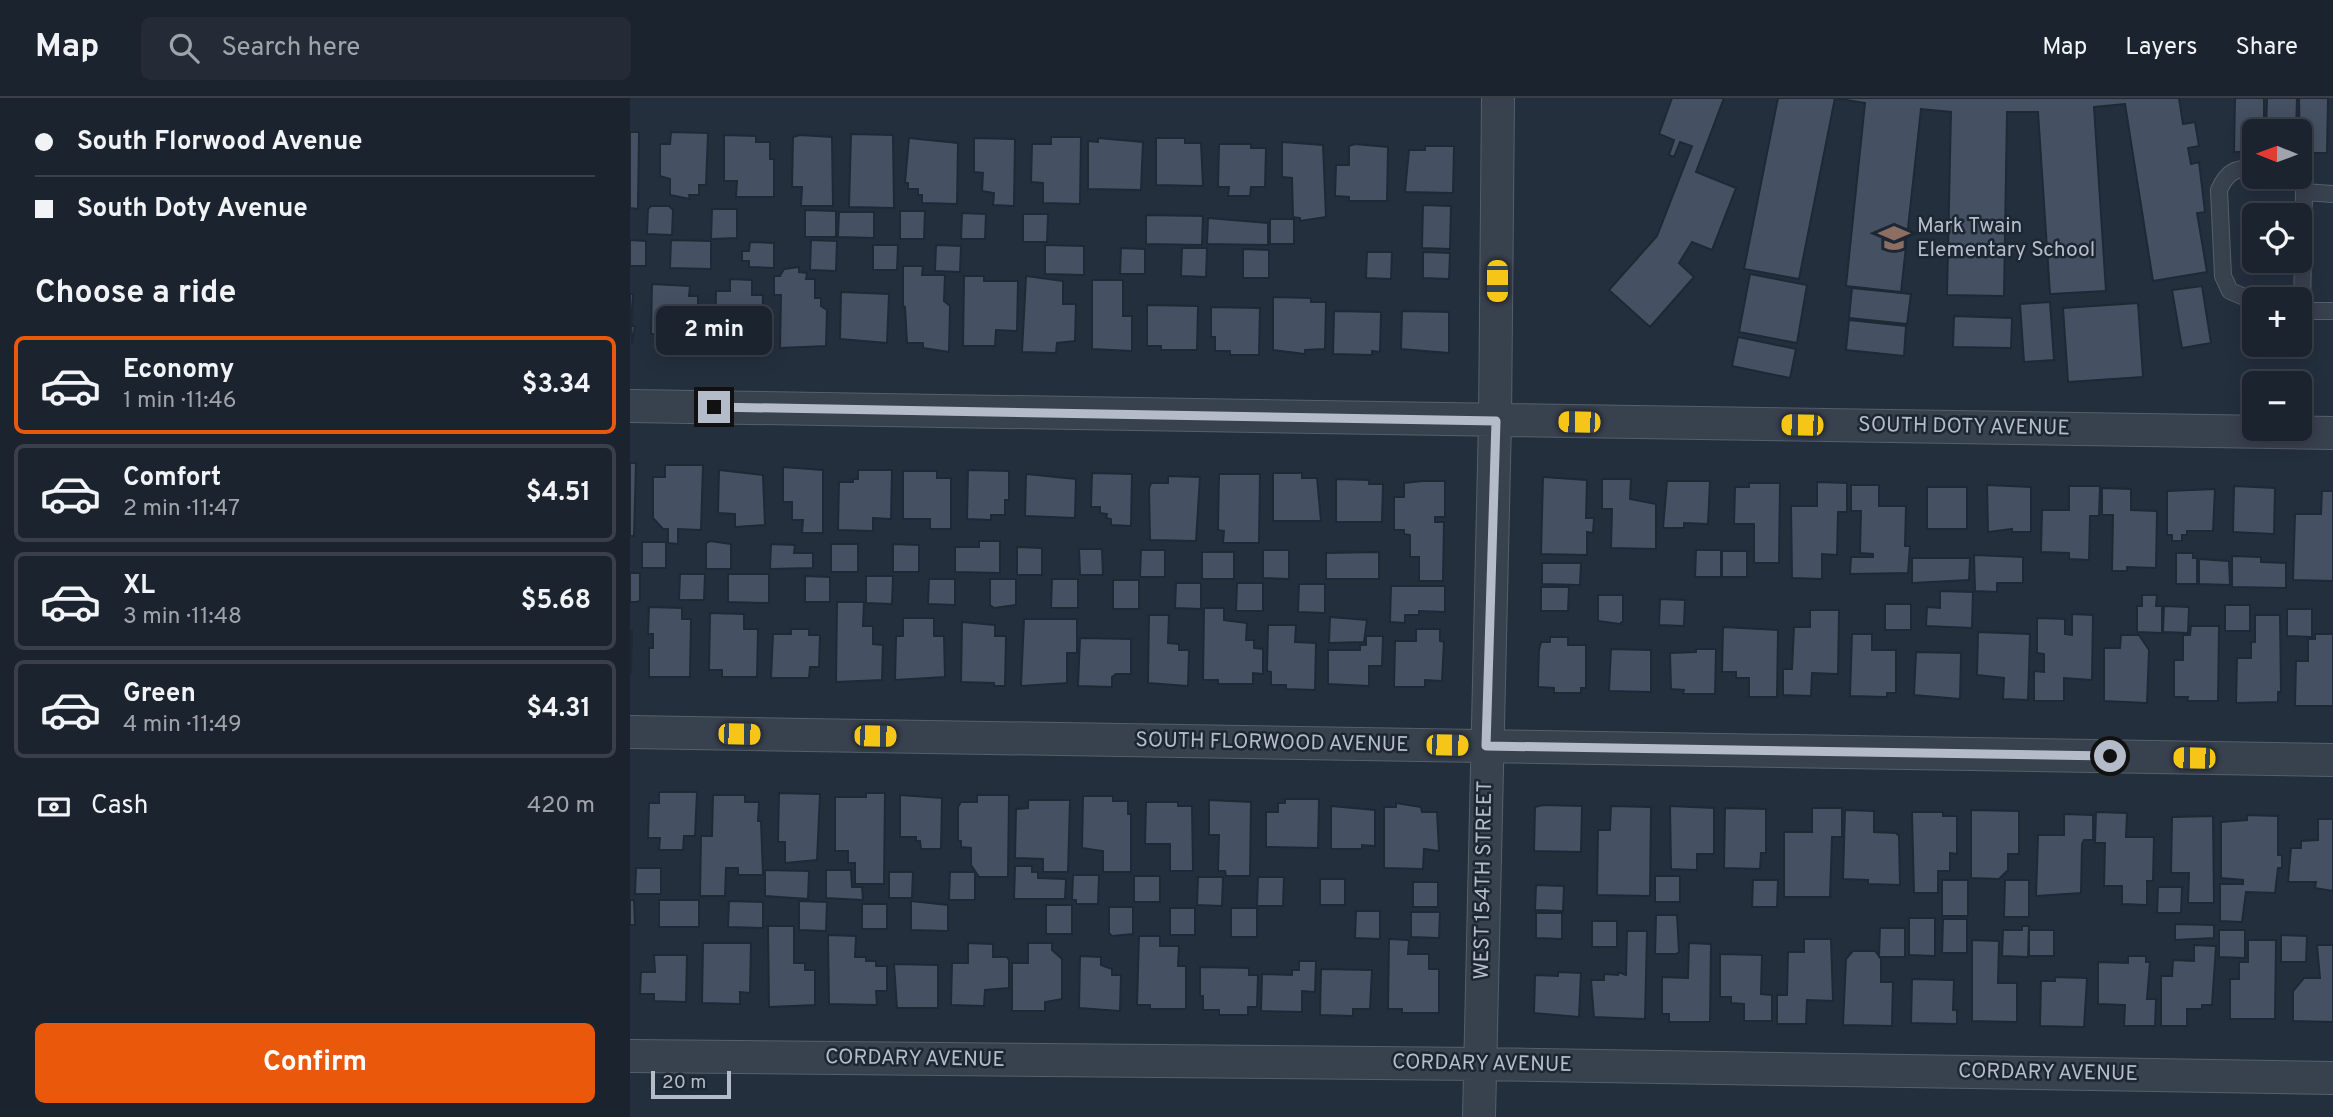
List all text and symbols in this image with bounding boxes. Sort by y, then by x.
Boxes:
search box [141,17,631,80]
text: Map [35,27,99,69]
icon: search [165,29,203,67]
text: Search here [221,32,360,65]
text: Map [2042,33,2087,63]
text: Layers [2125,33,2197,63]
text: Share [2235,33,2298,63]
north arrow [2242,119,2312,189]
map controls [2242,119,2312,441]
text: South Florwood Avenue [77,126,363,159]
text: South Doty Avenue [77,193,308,226]
button: locate [2242,203,2312,273]
place label: Mark Twain Elementary School [1917,213,2095,264]
school or university icon: Mark Twain Elementary School [1877,221,1911,255]
car [1487,260,1508,302]
text: Choose a ride [35,274,236,314]
button: + [2242,287,2312,357]
callout: 2 min [656,306,772,354]
text: 2 min [684,316,744,345]
icon: car [39,354,102,417]
text: Economy [123,354,234,387]
text: $3.34 [522,369,591,402]
button: − [2242,371,2312,441]
text: 1 min · 11:46 [123,387,236,416]
route end [698,391,730,423]
car [1558,411,1601,433]
street label: SOUTH DOTY AVENUE [1858,412,2070,442]
car [1781,414,1824,436]
icon: car [39,462,102,525]
text: Comfort [123,462,221,495]
text: $4.51 [526,477,591,510]
text: 2 min · 11:47 [123,495,240,524]
icon: car [39,570,102,633]
text: XL [123,570,155,603]
text: $5.68 [521,585,591,618]
text: 3 min · 11:48 [123,603,242,632]
icon: car [39,678,102,741]
text: Green [123,678,196,711]
text: $4.31 [526,693,591,726]
text: 4 min · 11:49 [123,711,242,740]
car [718,723,761,745]
car [854,725,897,747]
street label: SOUTH FLORWOOD AVENUE [1135,727,1409,759]
car [1426,734,1469,756]
route start [2094,740,2126,772]
car [2173,747,2216,769]
street label: WEST 154TH STREET [1469,780,1499,980]
icon: cash [35,788,73,826]
text: Cash [91,790,148,823]
text: 420 m [527,792,595,821]
button: Confirm [35,1023,595,1103]
street label: CORDARY AVENUE [825,1044,1005,1074]
street label: CORDARY AVENUE [1392,1049,1572,1079]
street label: CORDARY AVENUE [1958,1058,2138,1088]
scale bar [651,1068,732,1100]
text: 20 m [662,1071,706,1095]

